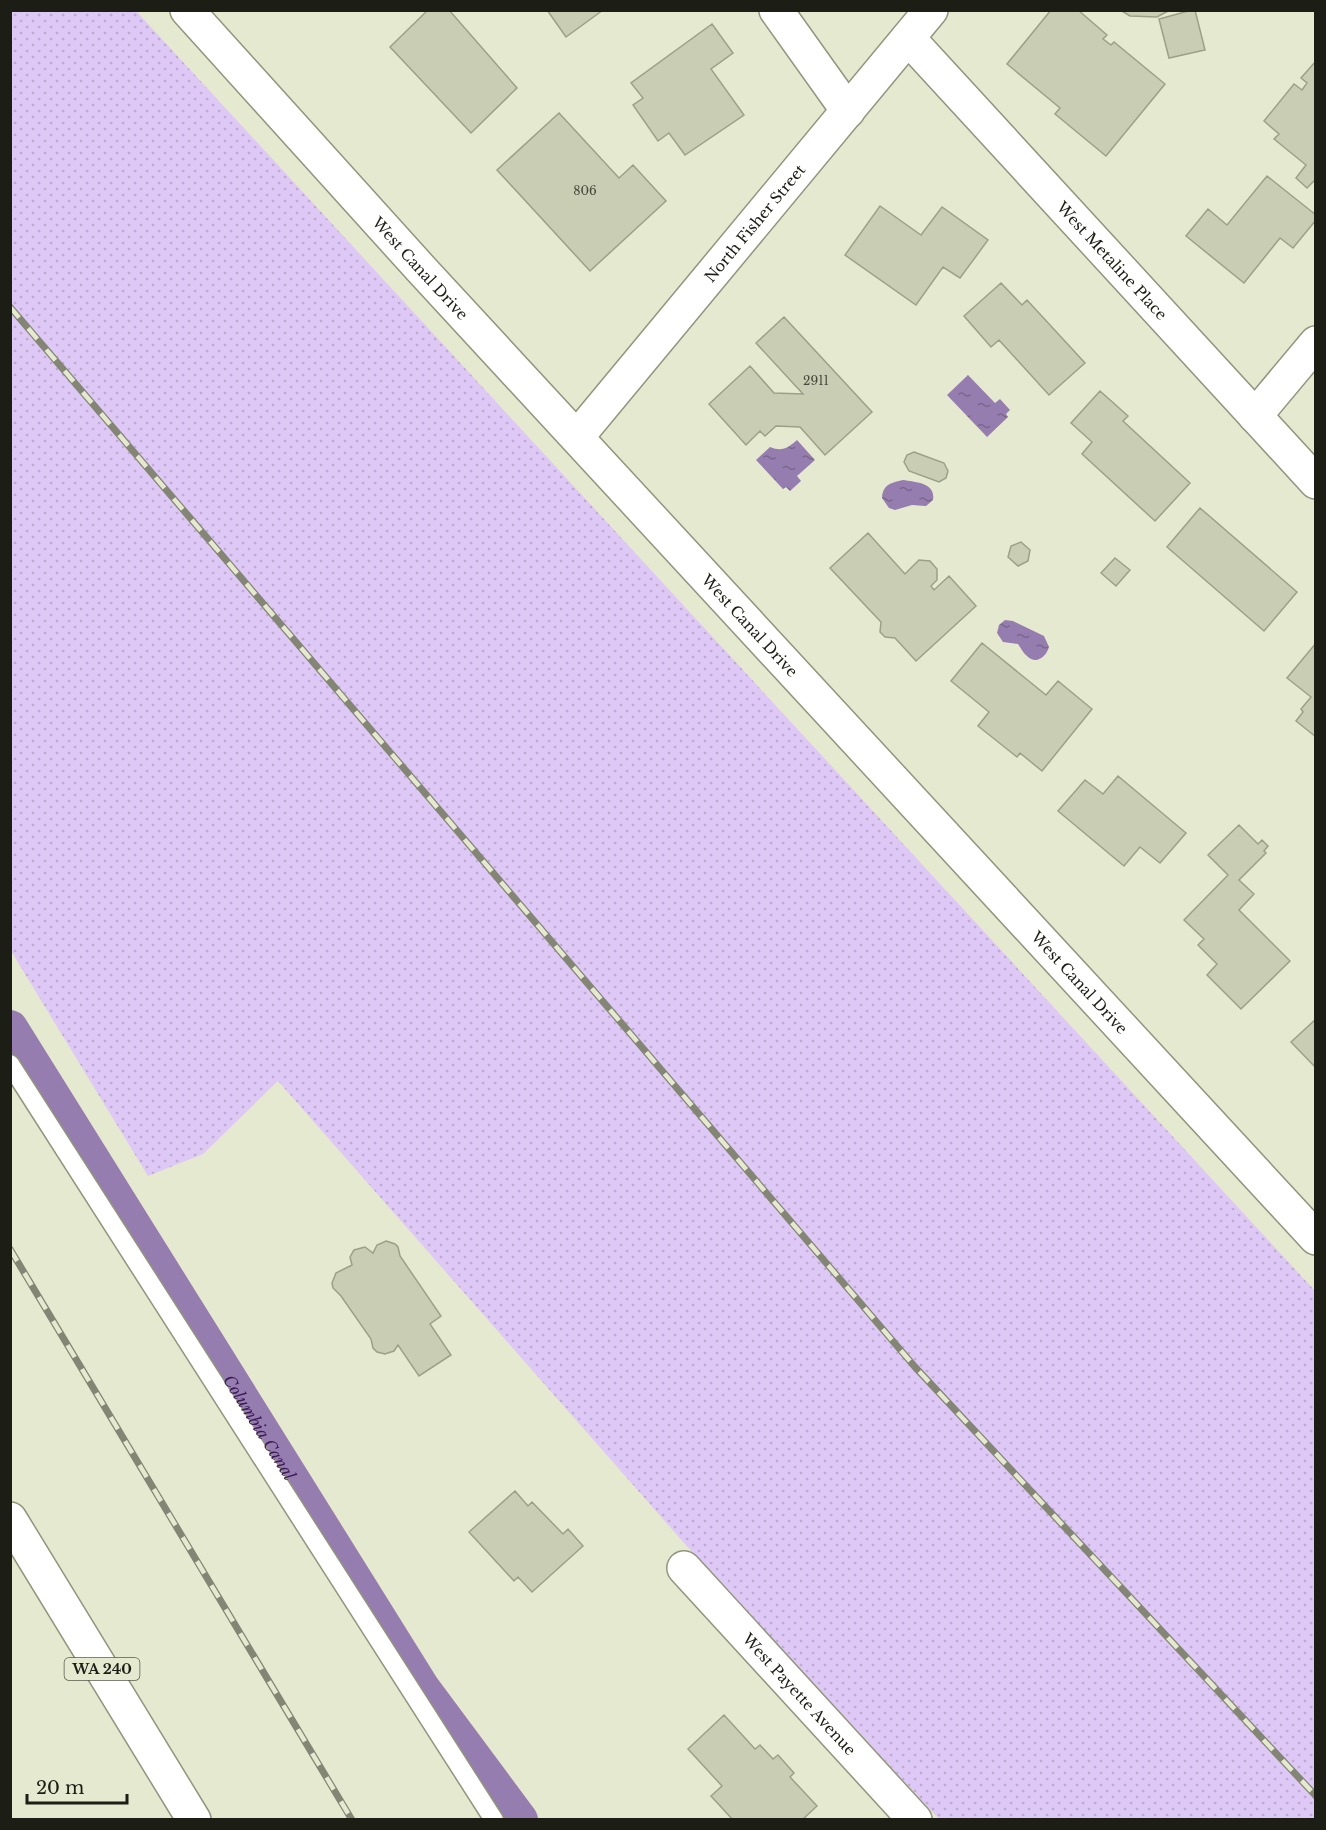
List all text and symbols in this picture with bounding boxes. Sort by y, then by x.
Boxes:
street label: North Fisher Street [700,160,809,286]
house number: 806 [573,183,597,198]
street label: West Metaline Place [1053,197,1171,323]
street label: West Canal Drive [368,212,472,324]
house number: 2911 [803,373,829,388]
street label: West Canal Drive [697,569,802,681]
street label: West Canal Drive [1027,926,1132,1038]
water label: Columbia Canal [219,1371,300,1485]
street label: West Payette Avenue [738,1628,860,1759]
road number: WA 240 [64,1658,140,1680]
scale bar [27,1767,128,1805]
text: 20 m [36,1777,84,1799]

